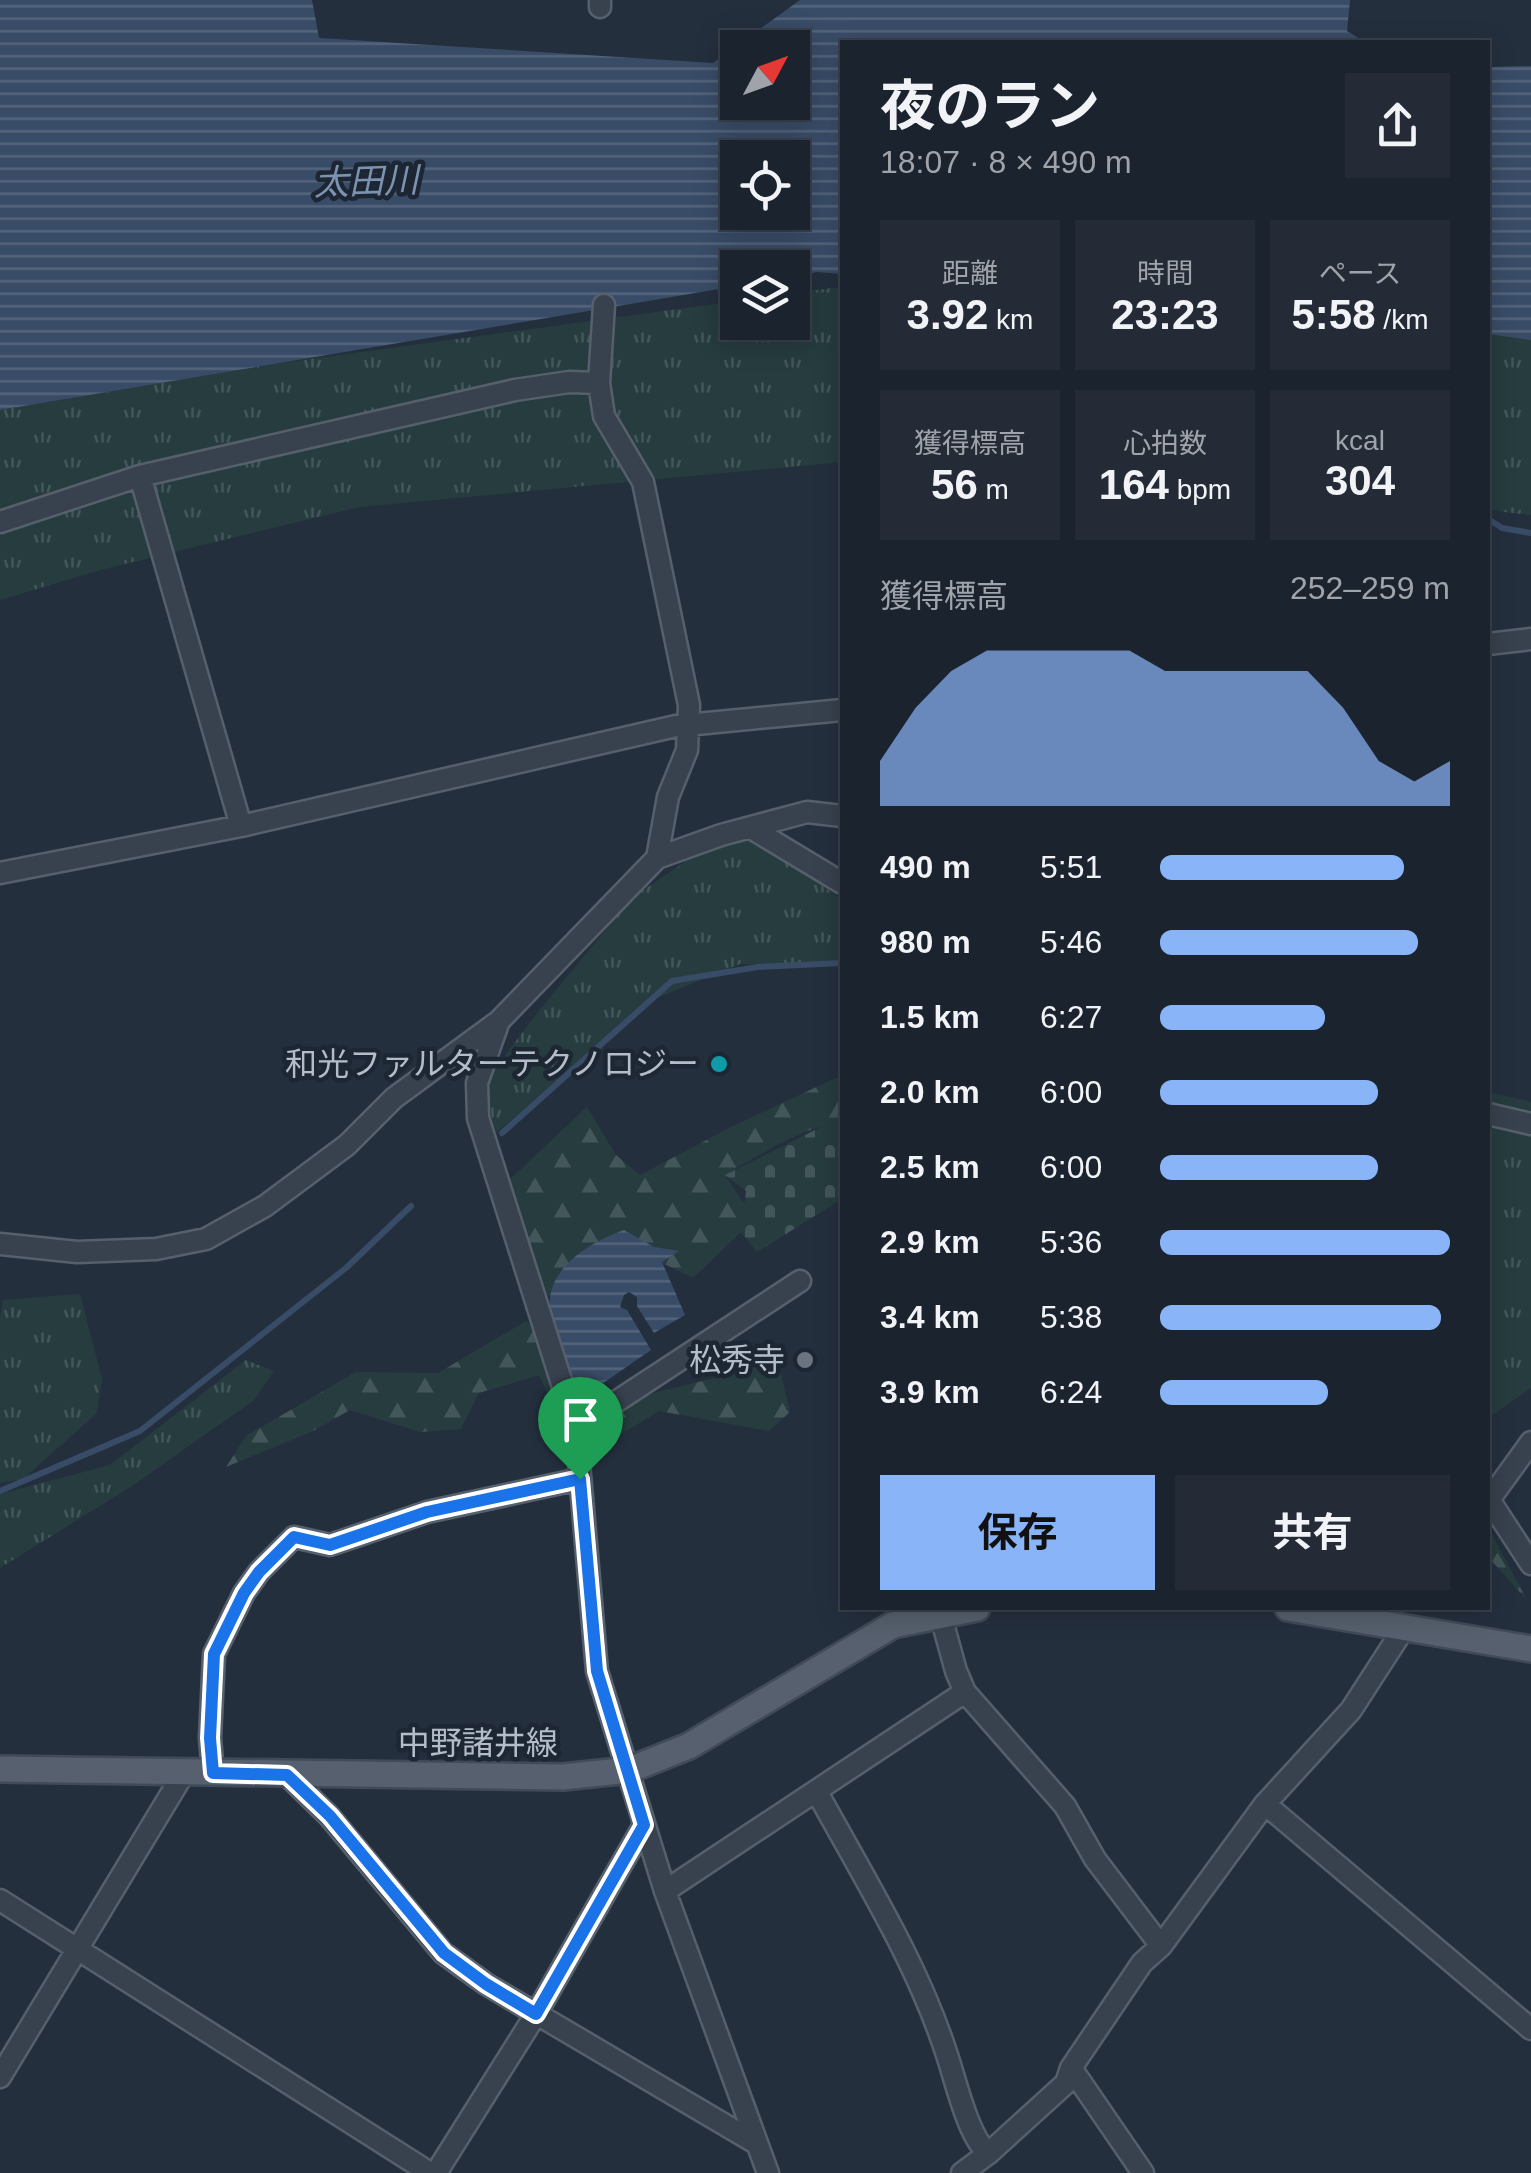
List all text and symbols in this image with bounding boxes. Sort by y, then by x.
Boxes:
north arrow [720,30,810,120]
map controls [720,30,810,340]
button: share [1345,73,1450,178]
text: 夜のラン [880,75,1100,137]
button: locate [720,140,810,230]
text: 18:07 · 8 × 490 m [880,144,1132,180]
water label: 太田川 [313,160,423,202]
button: layers [720,250,810,340]
text: 距離 [942,258,998,289]
text: 時間 [1137,258,1193,289]
text: ペース [1319,258,1401,289]
text: 3.92 [907,291,988,338]
text: 23:23 [1111,291,1219,338]
text: 5:58 [1292,291,1376,338]
text: km [988,304,1033,335]
text: /km [1376,304,1428,335]
text: kcal [1335,425,1385,456]
text: 獲得標高 [914,428,1026,459]
text: 心拍数 [1123,428,1207,459]
text: 304 [1325,457,1395,504]
text: 56 [931,461,978,508]
text: 164 [1099,461,1169,508]
text: m [978,474,1009,505]
text: bpm [1169,474,1231,505]
text: 252–259 m [1290,570,1450,606]
text: 獲得標高 [880,578,1008,614]
text: 490 m [880,849,971,885]
text: 5:51 [1040,849,1102,885]
text: 980 m [880,924,971,960]
text: 5:46 [1040,924,1102,960]
text: 1.5 km [880,999,980,1035]
text: 6:27 [1040,999,1102,1035]
place label: 和光ファルターテクノロジー [285,1046,699,1082]
marker: 和光ファルターテクノロジー [708,1053,730,1075]
text: 2.0 km [880,1074,980,1110]
text: 6:00 [1040,1074,1102,1110]
text: 2.5 km [880,1149,980,1185]
text: 6:00 [1040,1149,1102,1185]
text: 2.9 km [880,1224,980,1260]
text: 5:36 [1040,1224,1102,1260]
text: 3.4 km [880,1299,980,1335]
text: 5:38 [1040,1299,1102,1335]
place label: 松秀寺 [689,1342,785,1378]
marker: 松秀寺 [794,1349,816,1371]
text: 3.9 km [880,1374,980,1410]
text: 6:24 [1040,1374,1102,1410]
pin [538,1377,623,1480]
icon: arrive [553,1392,608,1447]
button: 保存 [880,1475,1155,1590]
button: 共有 [1175,1475,1450,1590]
street label: 中野諸井線 [398,1725,558,1761]

